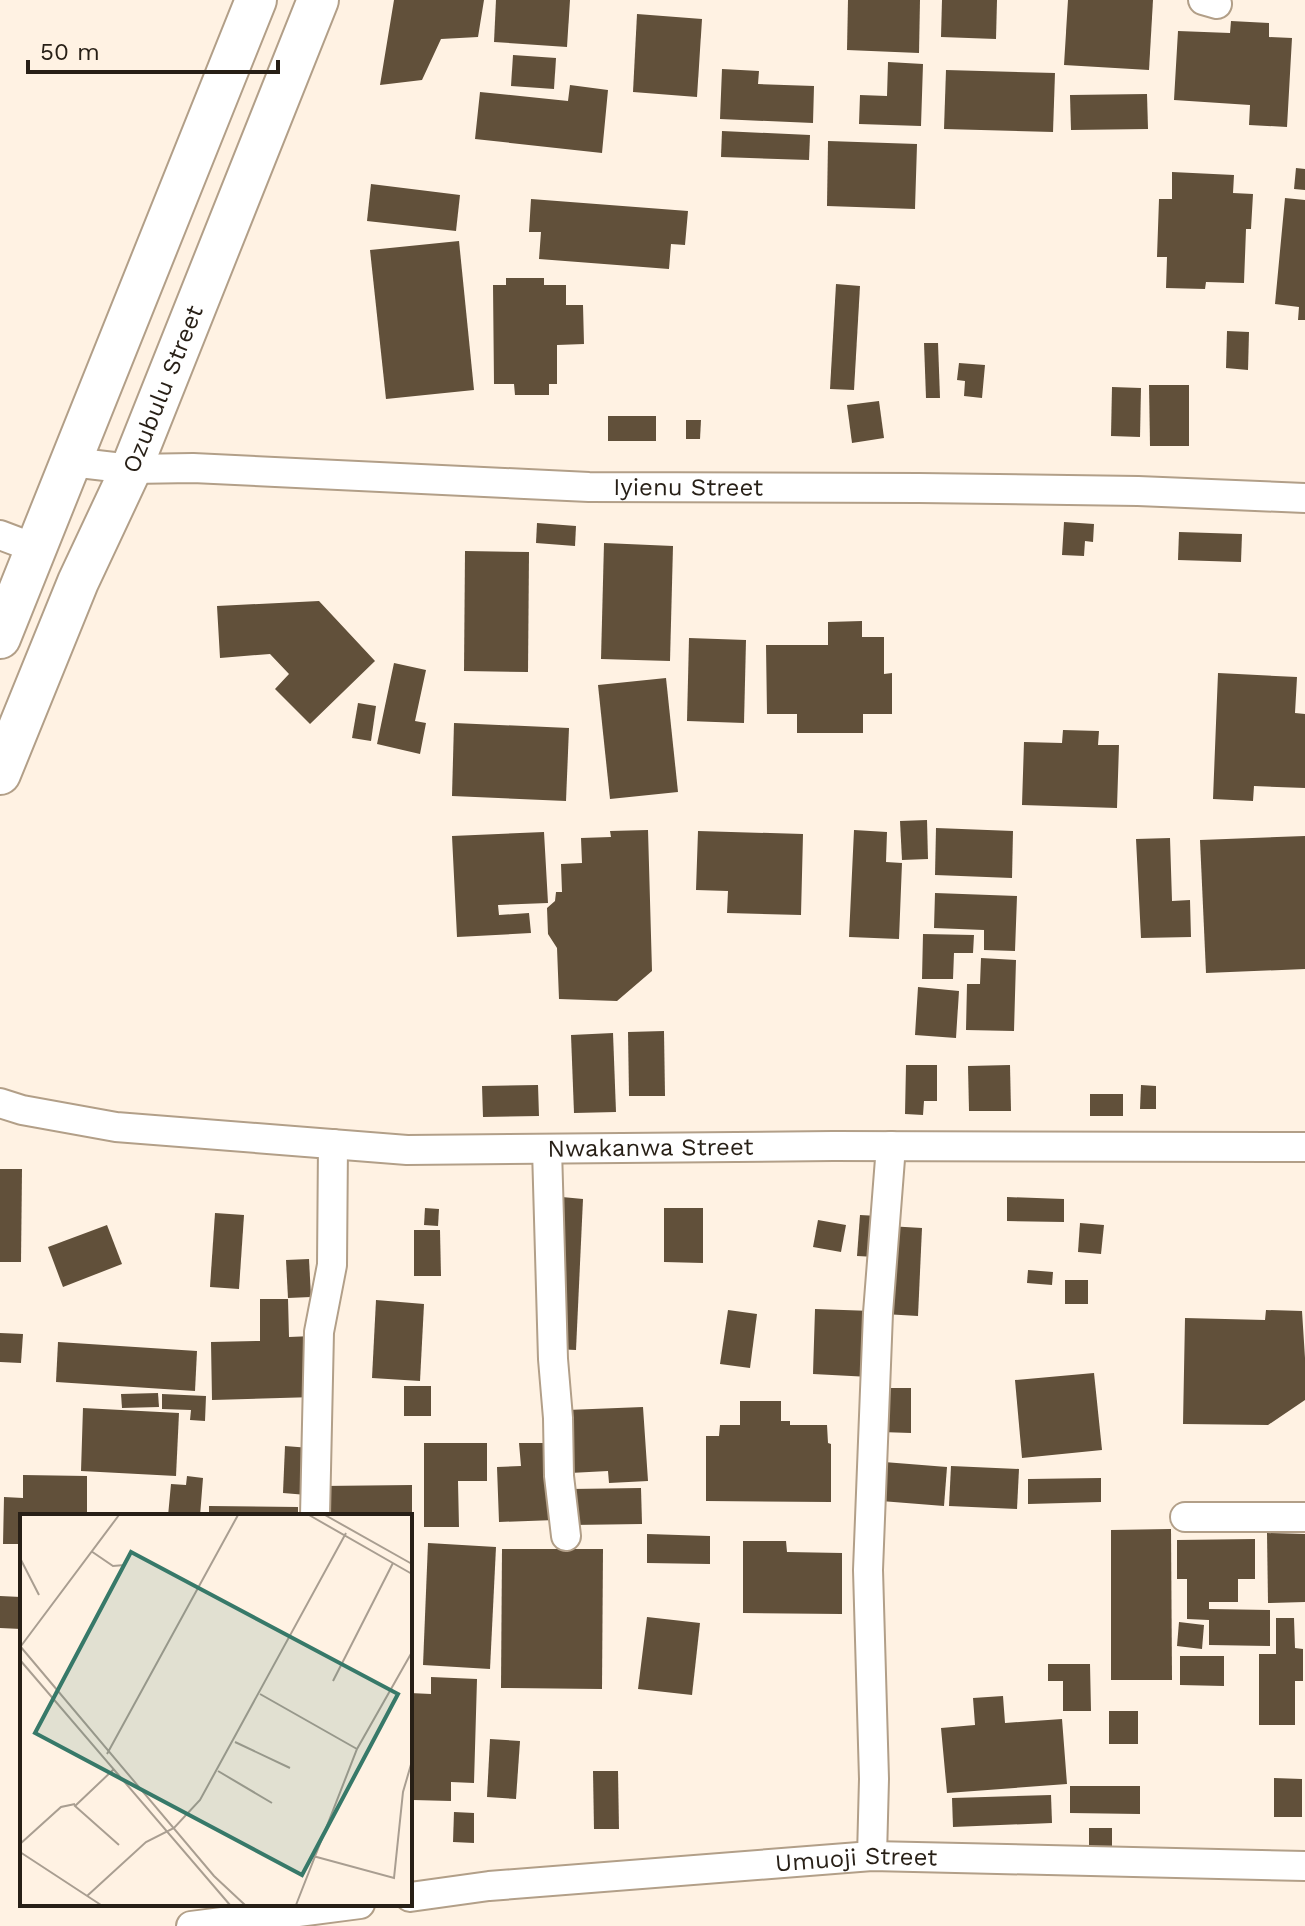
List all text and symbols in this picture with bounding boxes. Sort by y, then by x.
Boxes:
scale bar [28,24,278,74]
text: 50 m [40,38,100,66]
street label: Ozubulu Street [117,301,209,477]
street label: Iyienu Street [613,473,763,502]
street label: Nwakanwa Street [547,1133,754,1163]
inset map [20,1514,412,1906]
street label: Umuoji Street [774,1842,937,1878]

